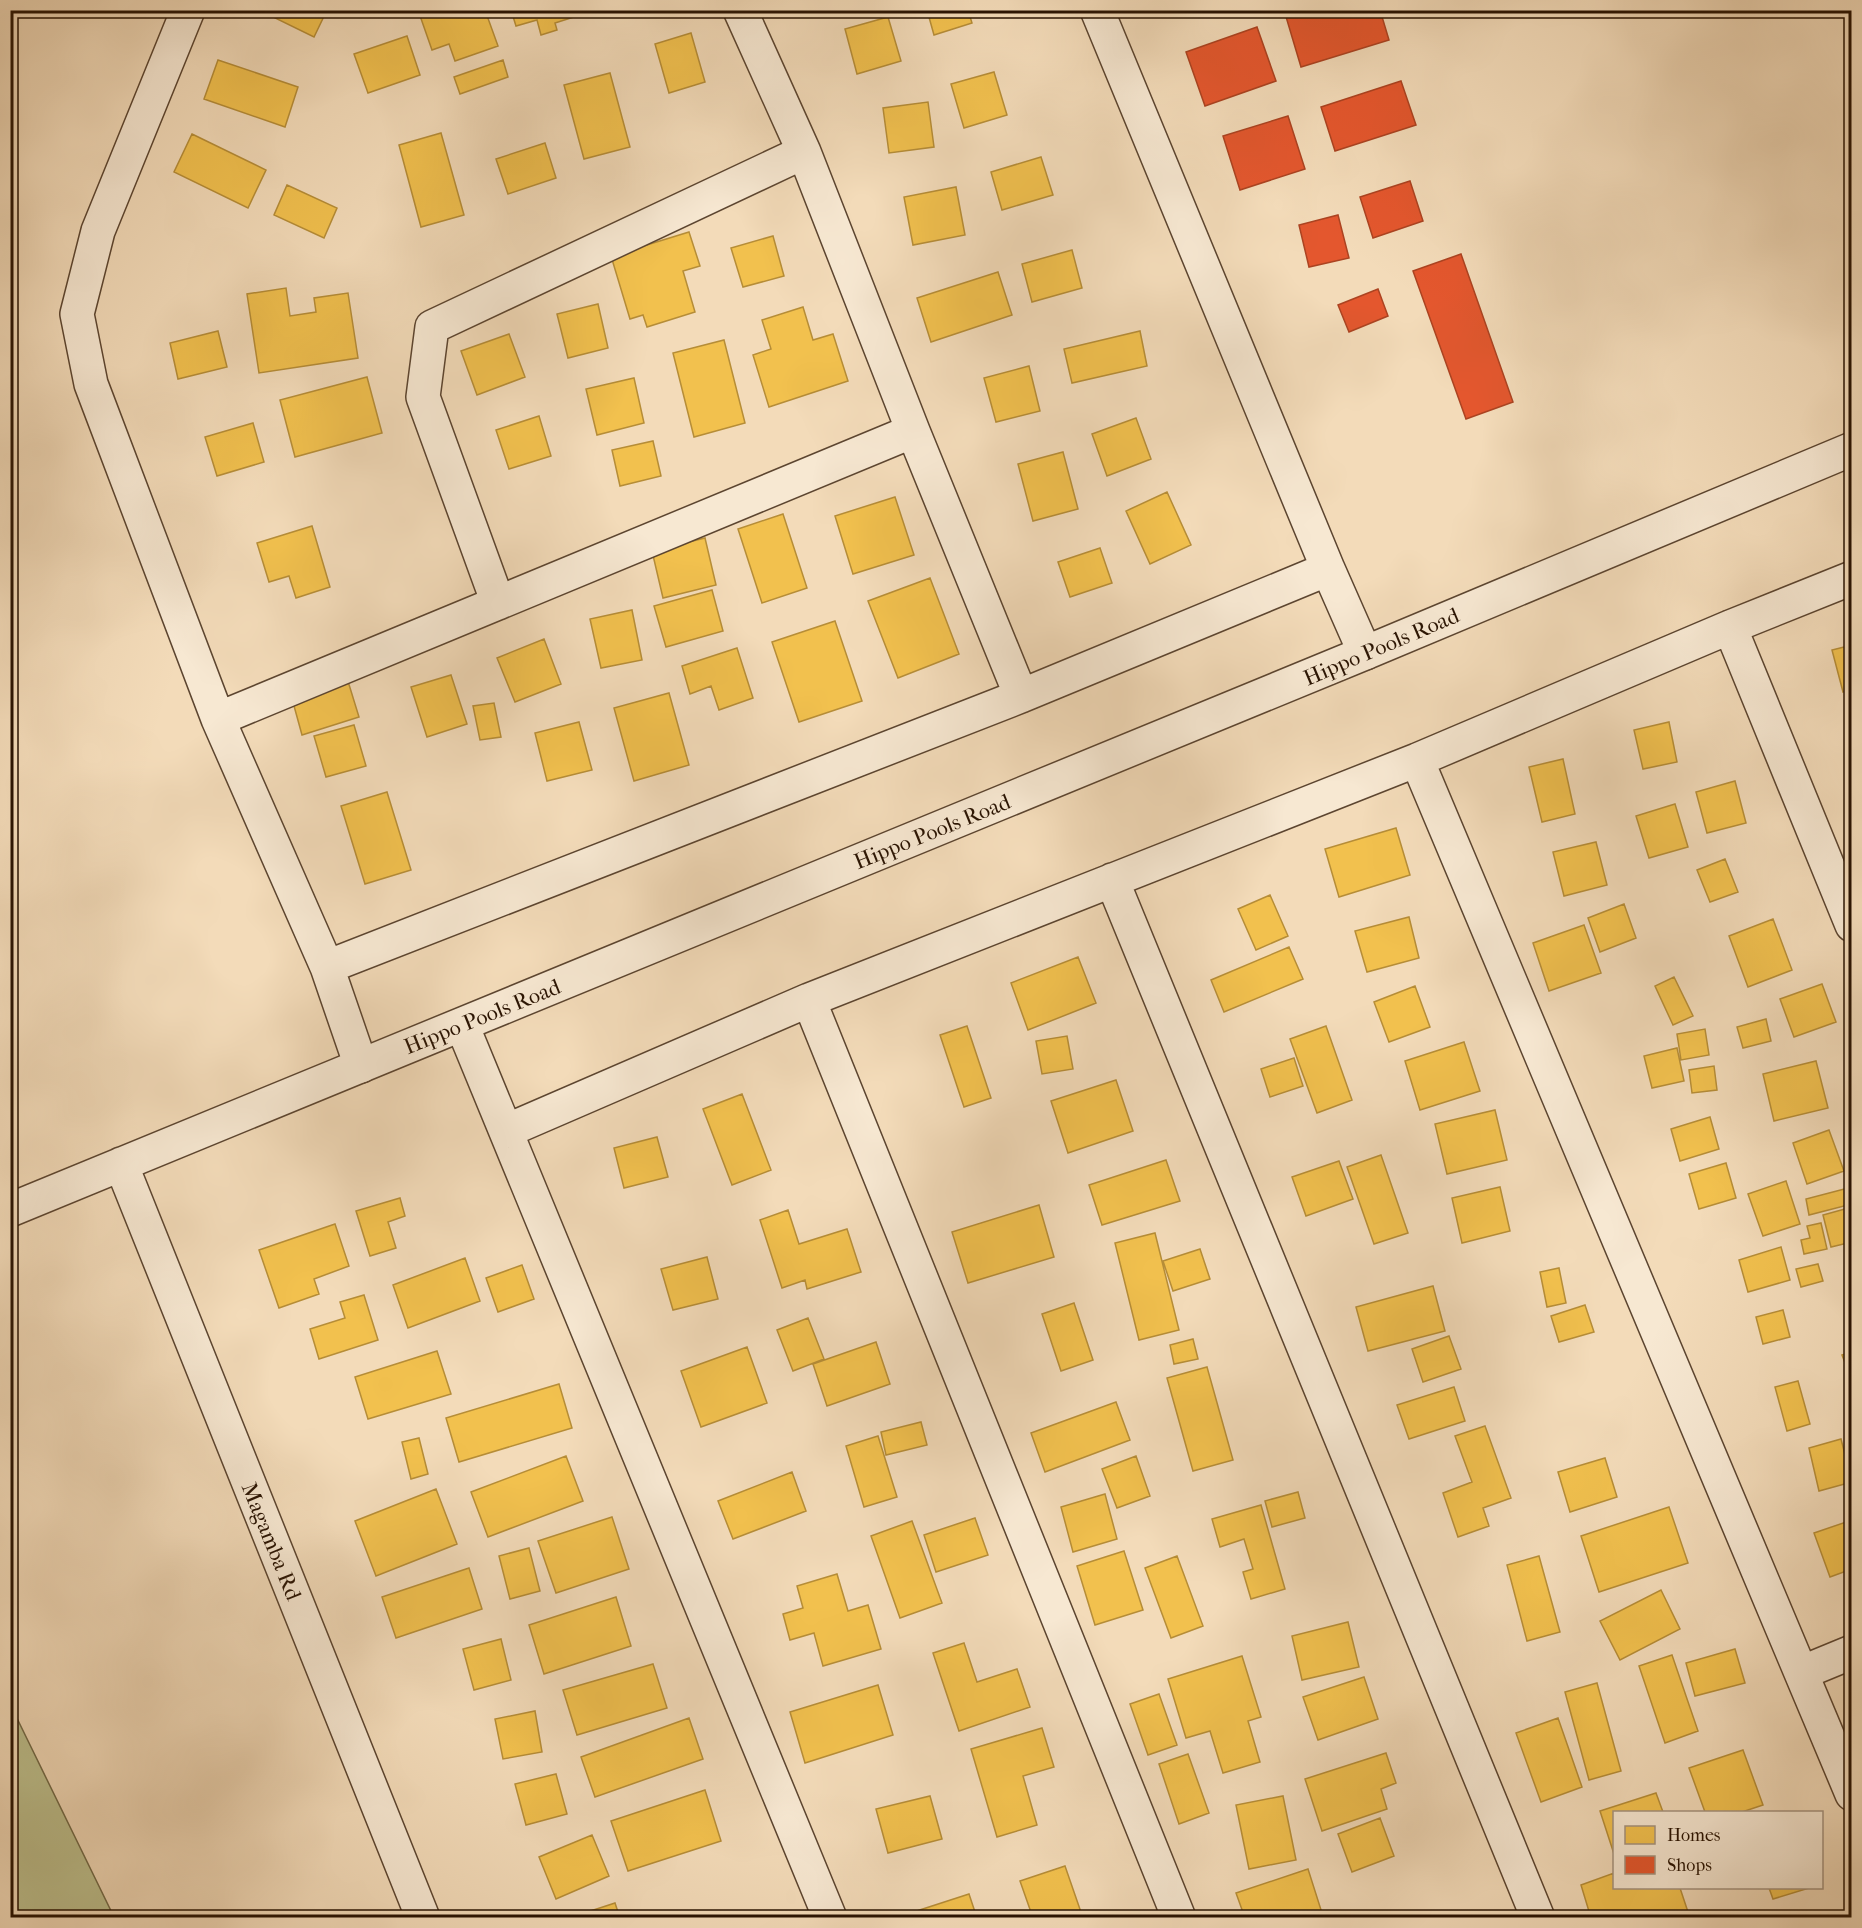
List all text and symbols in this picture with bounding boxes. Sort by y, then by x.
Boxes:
street label: Hippo Pools Road [1300,602,1464,691]
street label: Hippo Pools Road [850,788,1015,875]
street label: Hippo Pools Road [400,973,565,1060]
street label: Magamba Rd [236,1479,307,1605]
legend [1613,1811,1823,1889]
text: Homes [1667,1825,1721,1846]
text: Shops [1667,1855,1712,1876]

